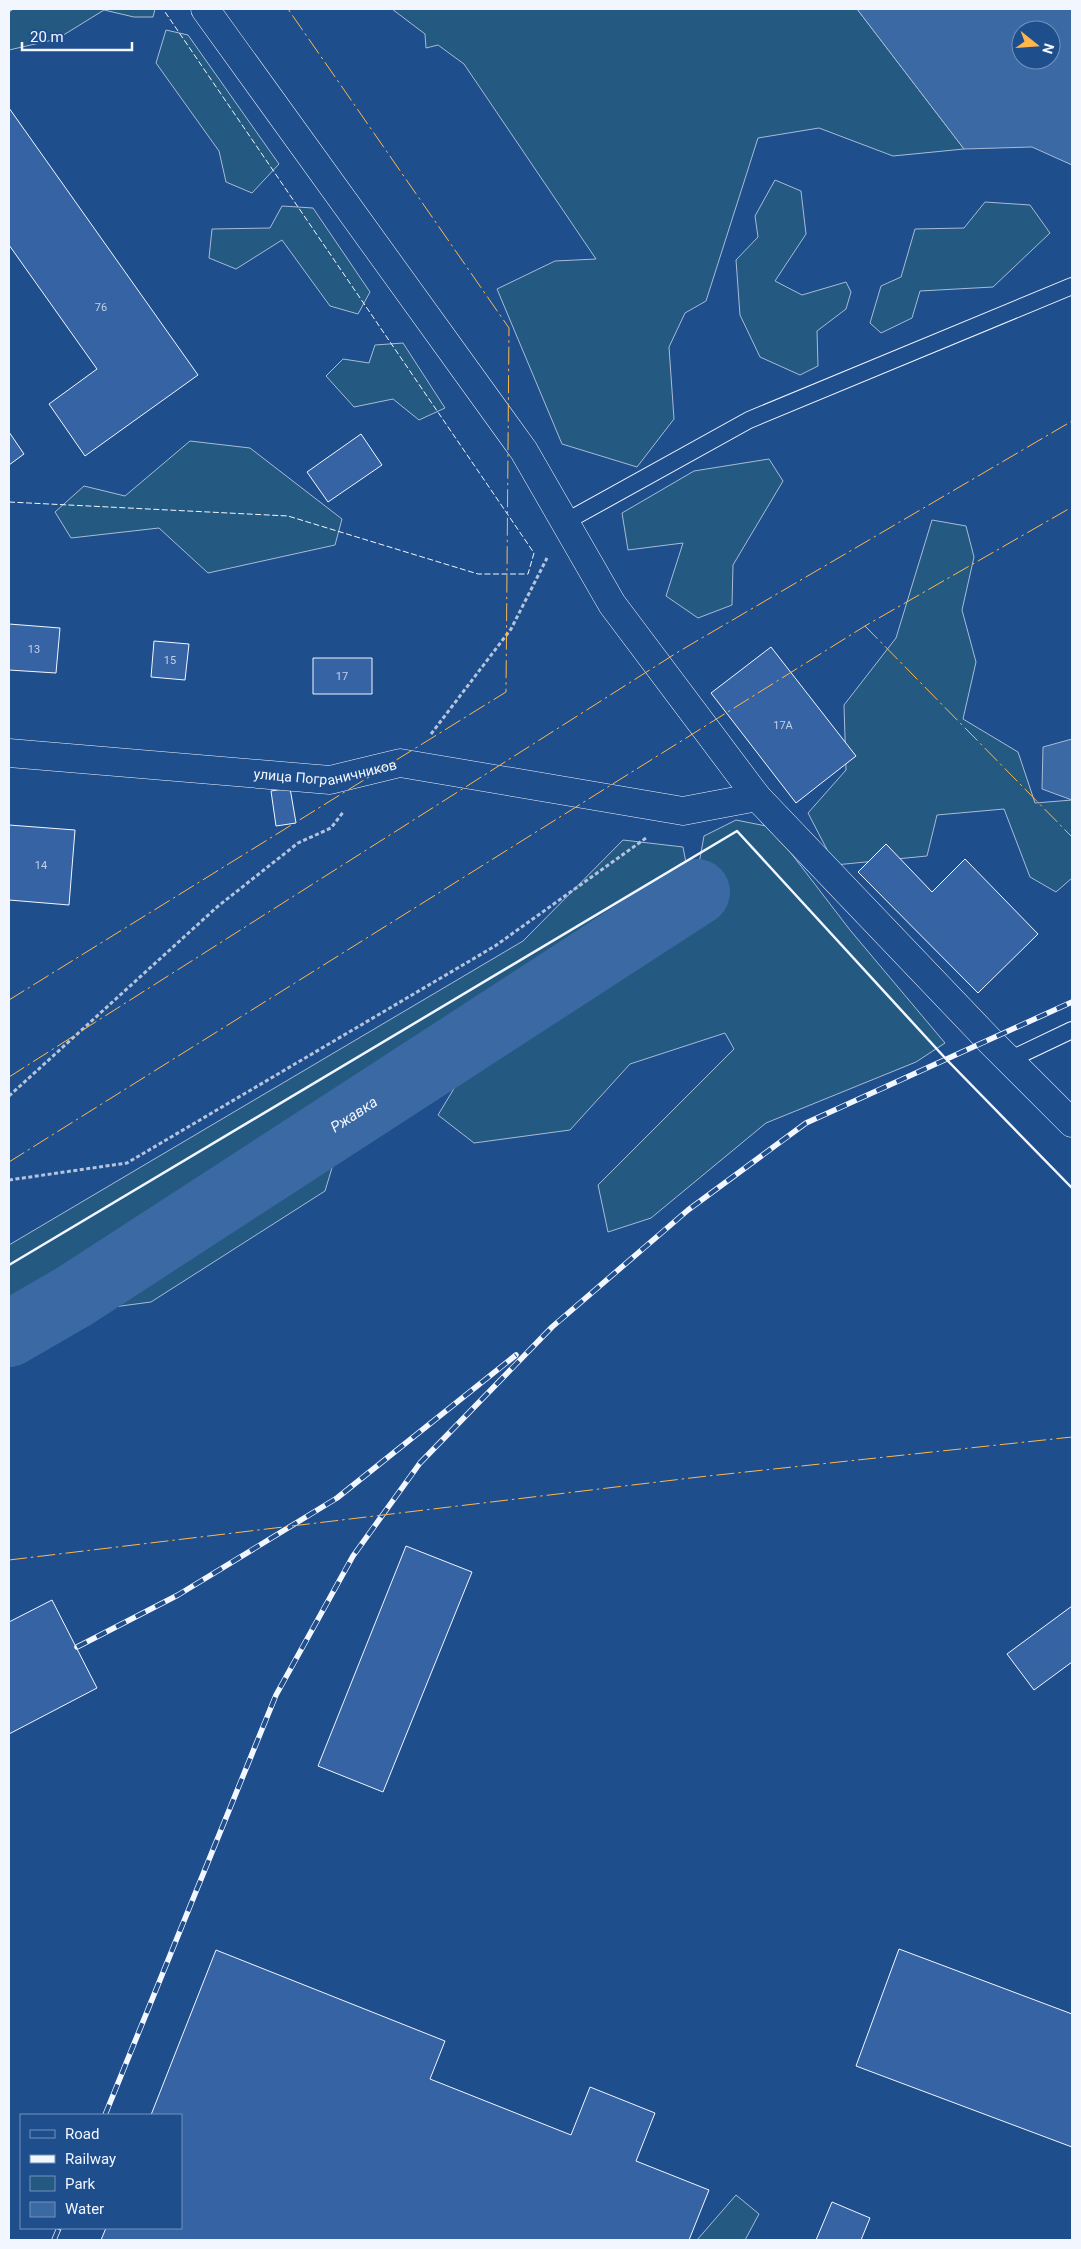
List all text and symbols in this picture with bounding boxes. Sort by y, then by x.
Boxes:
scale bar [22,20,132,52]
north arrow [1011,20,1061,70]
text: 20 m [30,28,64,46]
text: N [1039,42,1058,56]
house number: 76 [95,301,107,314]
house number: 13 [28,643,40,656]
house number: 15 [164,654,176,667]
house number: 17 [336,670,348,683]
house number: 17А [773,719,794,732]
street label: улица Пограничников [253,756,398,788]
house number: 14 [35,859,47,872]
water label: Ржавка [327,1093,381,1136]
legend [20,2114,182,2229]
text: Road [65,2125,99,2143]
text: Railway [65,2150,116,2168]
text: Park [65,2175,96,2193]
text: Water [65,2200,104,2218]

